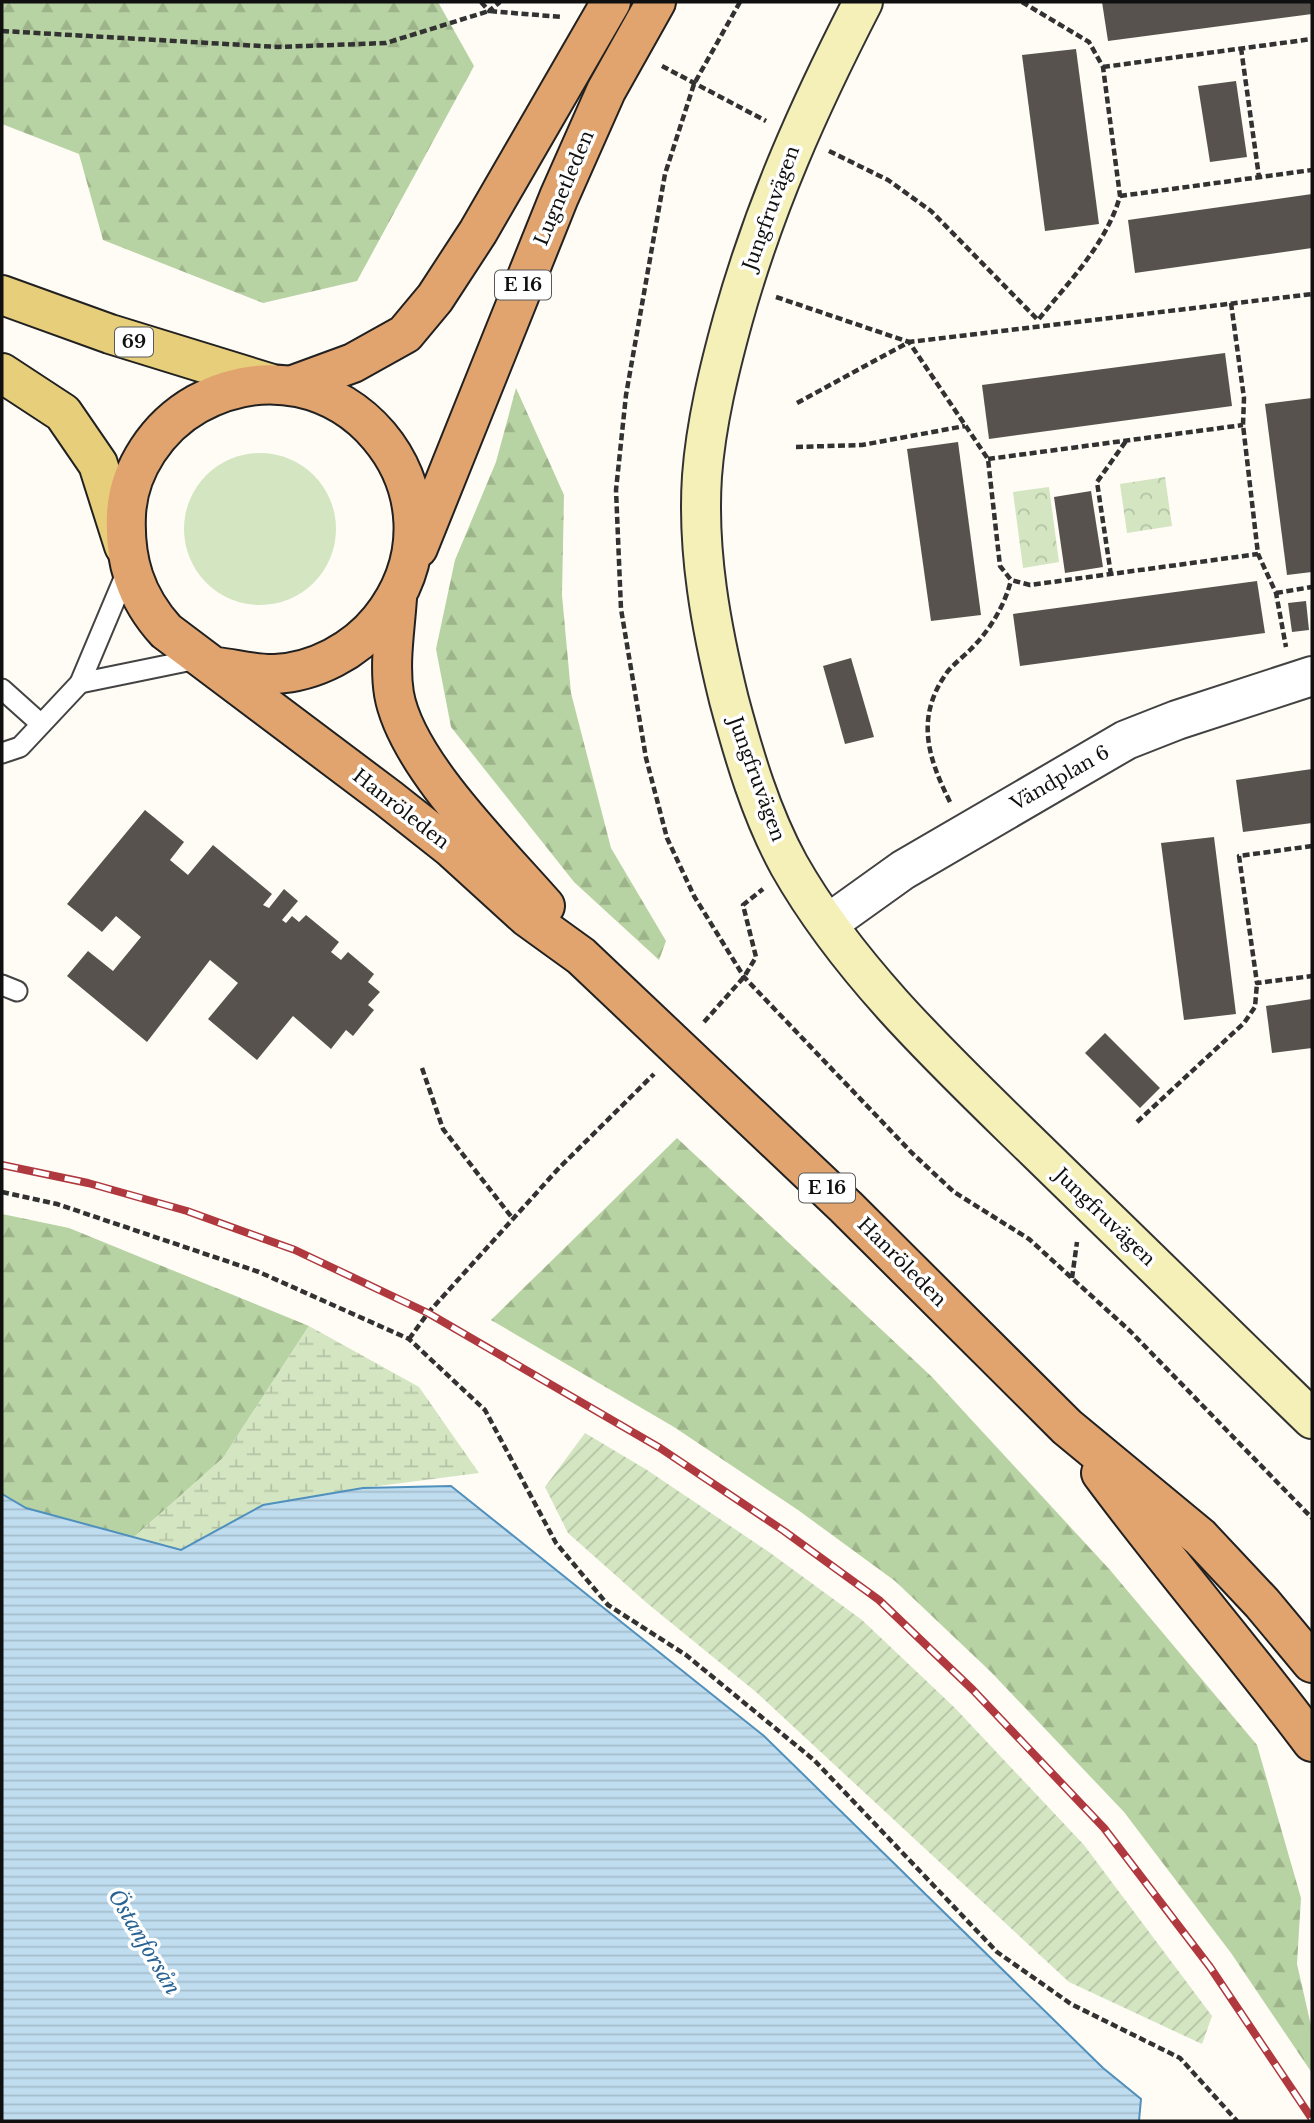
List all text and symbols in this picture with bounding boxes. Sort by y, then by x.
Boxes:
street label: Lugnetleden [529,127,599,249]
street label: Jungfruvägen [737,142,804,276]
road number: E 16 [495,270,551,300]
road number: 69 [115,328,153,356]
street label: Jungfruvägen [723,711,790,845]
street label: Vändplan 6 [1006,741,1113,816]
street label: Hanröleden [348,764,454,854]
street label: Jungfruvägen [1048,1161,1160,1271]
road number: E 16 [799,1174,855,1203]
street label: Hanröleden [853,1213,951,1311]
water label: Östanforsån [102,1884,186,2000]

